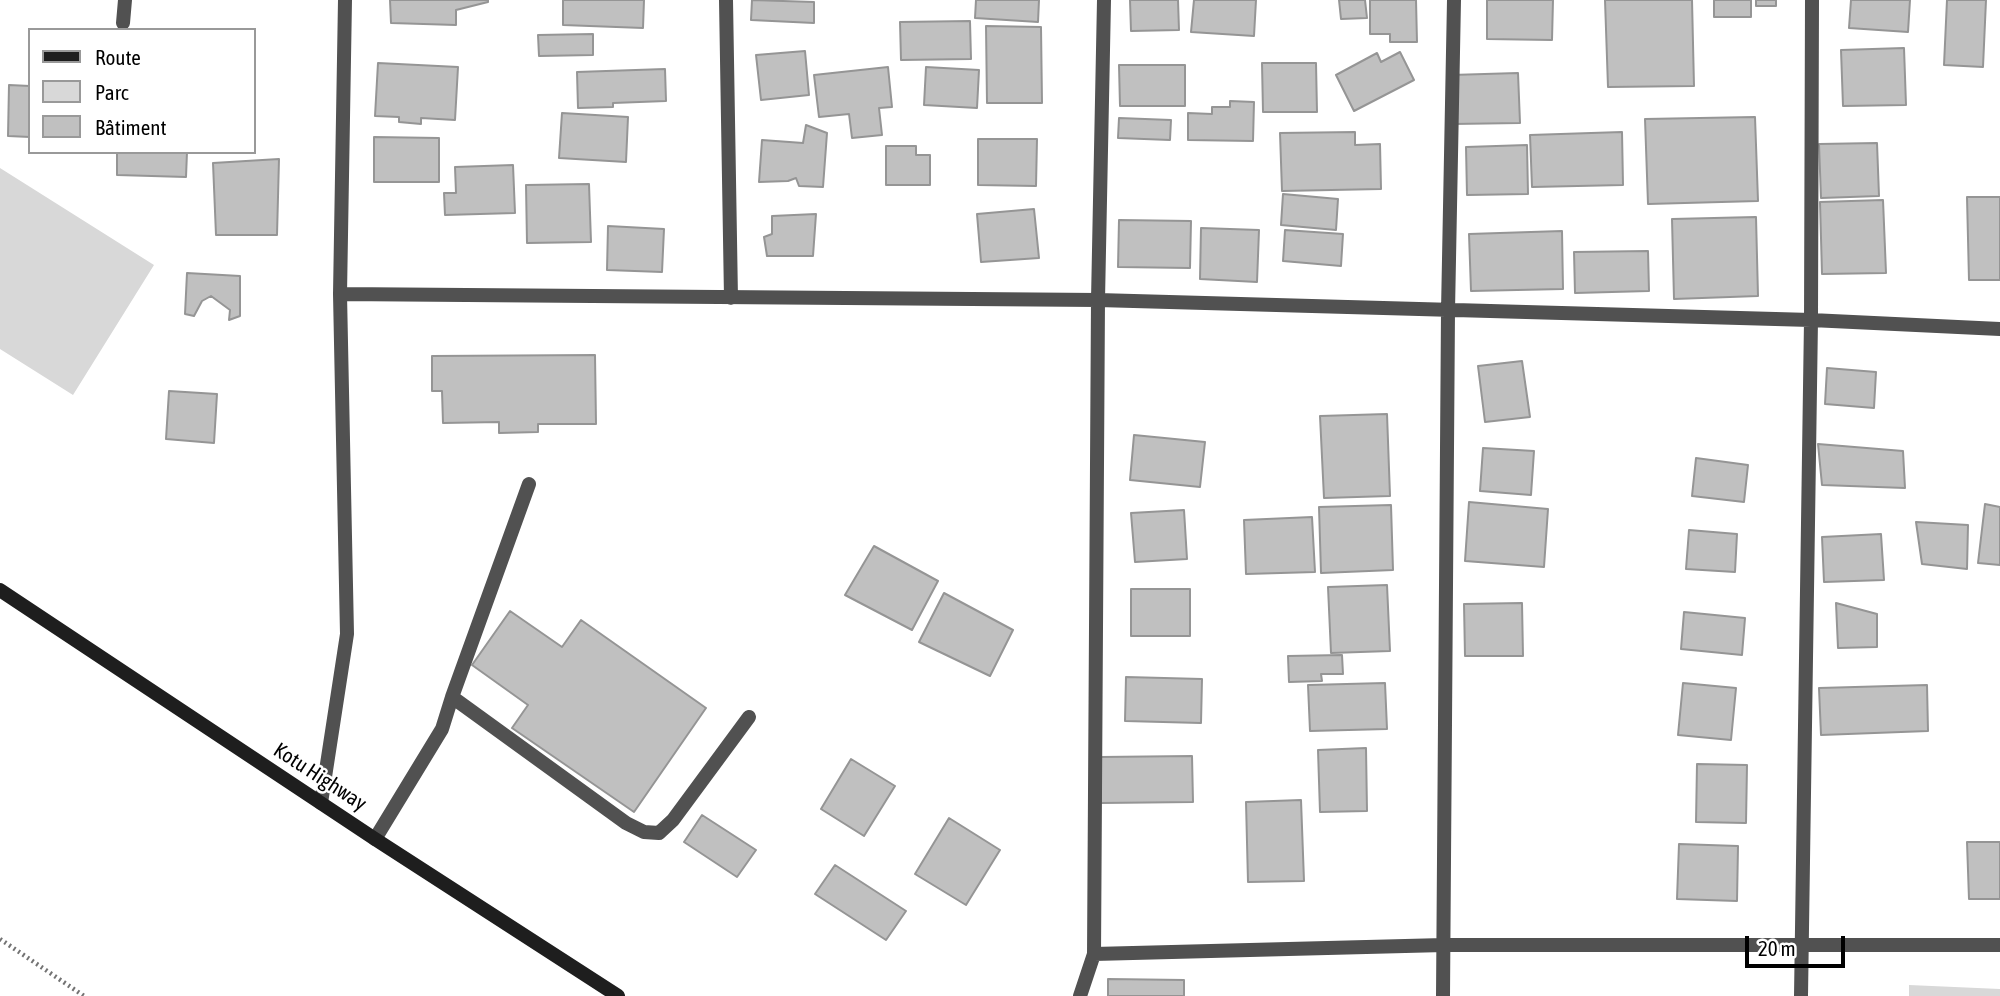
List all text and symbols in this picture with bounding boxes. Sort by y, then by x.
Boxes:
legend [28,28,256,154]
text: Route [95,45,141,69]
text: Parc [95,80,129,104]
text: Bâtiment [95,115,166,139]
street label: Kotu Highway [269,738,371,816]
scale bar [1748,922,1848,966]
text: 20 m [1758,936,1796,960]

